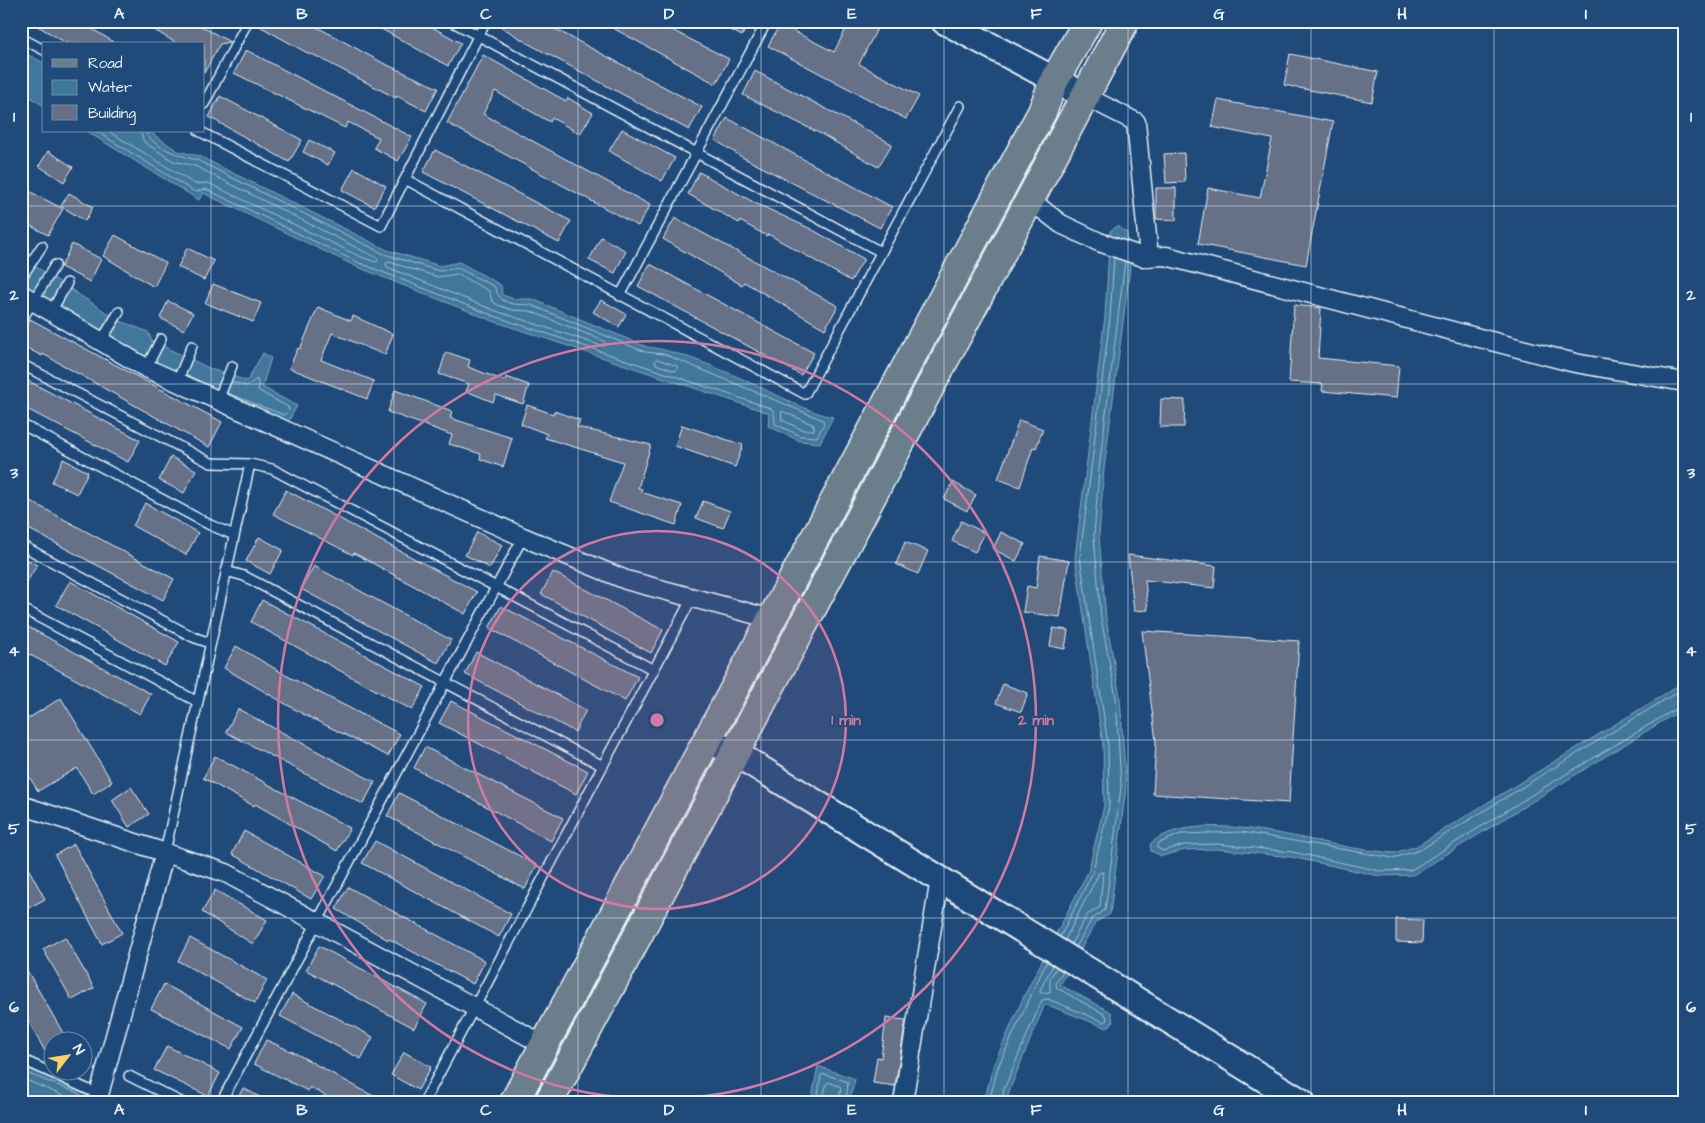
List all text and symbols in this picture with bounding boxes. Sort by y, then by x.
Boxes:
text: A [114,3,125,25]
text: B [296,3,308,25]
text: C [480,3,492,25]
text: D [664,3,675,25]
text: E [847,3,857,25]
text: F [1030,3,1042,25]
text: G [1213,3,1225,25]
text: H [1397,3,1407,25]
text: I [1585,3,1587,25]
legend [42,42,205,132]
text: Road [88,53,123,74]
text: Water [88,77,132,98]
text: Building [88,103,136,125]
text: 1 [13,106,16,128]
text: 1 [1690,106,1693,128]
text: 2 [8,284,19,306]
text: 2 [1685,284,1696,306]
text: 3 [9,462,19,484]
text: 3 [1686,462,1696,484]
text: 4 [9,640,20,662]
text: 4 [1686,640,1697,662]
text: 1 min [831,710,861,731]
text: 2 min [1017,710,1055,731]
centre of rings [648,711,666,729]
text: 5 [8,818,20,840]
text: 5 [1685,818,1697,840]
text: 6 [9,996,19,1018]
text: 6 [1686,996,1696,1018]
north arrow [42,1030,92,1080]
text: N [67,1041,89,1059]
text: A [114,1099,125,1121]
text: B [296,1099,308,1121]
text: C [480,1099,492,1121]
text: D [664,1099,675,1121]
text: E [847,1099,857,1121]
text: F [1030,1099,1042,1121]
text: G [1213,1099,1225,1121]
text: H [1397,1099,1407,1121]
text: I [1585,1099,1587,1121]

